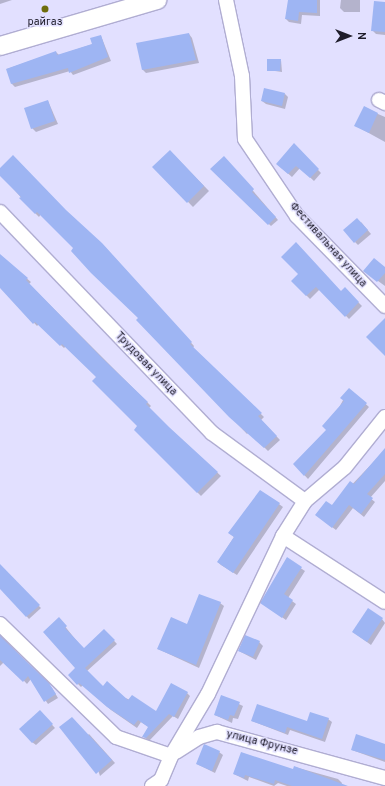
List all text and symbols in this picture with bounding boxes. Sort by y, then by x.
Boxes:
marker: райгаз [40,4,50,14]
place label: райгаз [27,15,63,29]
north arrow [329,16,369,56]
text: N [354,32,368,40]
street label: Фестивальная улица [286,200,370,290]
street label: Трудовая улица [112,329,180,399]
street label: улица Фрунзе [225,728,299,758]

